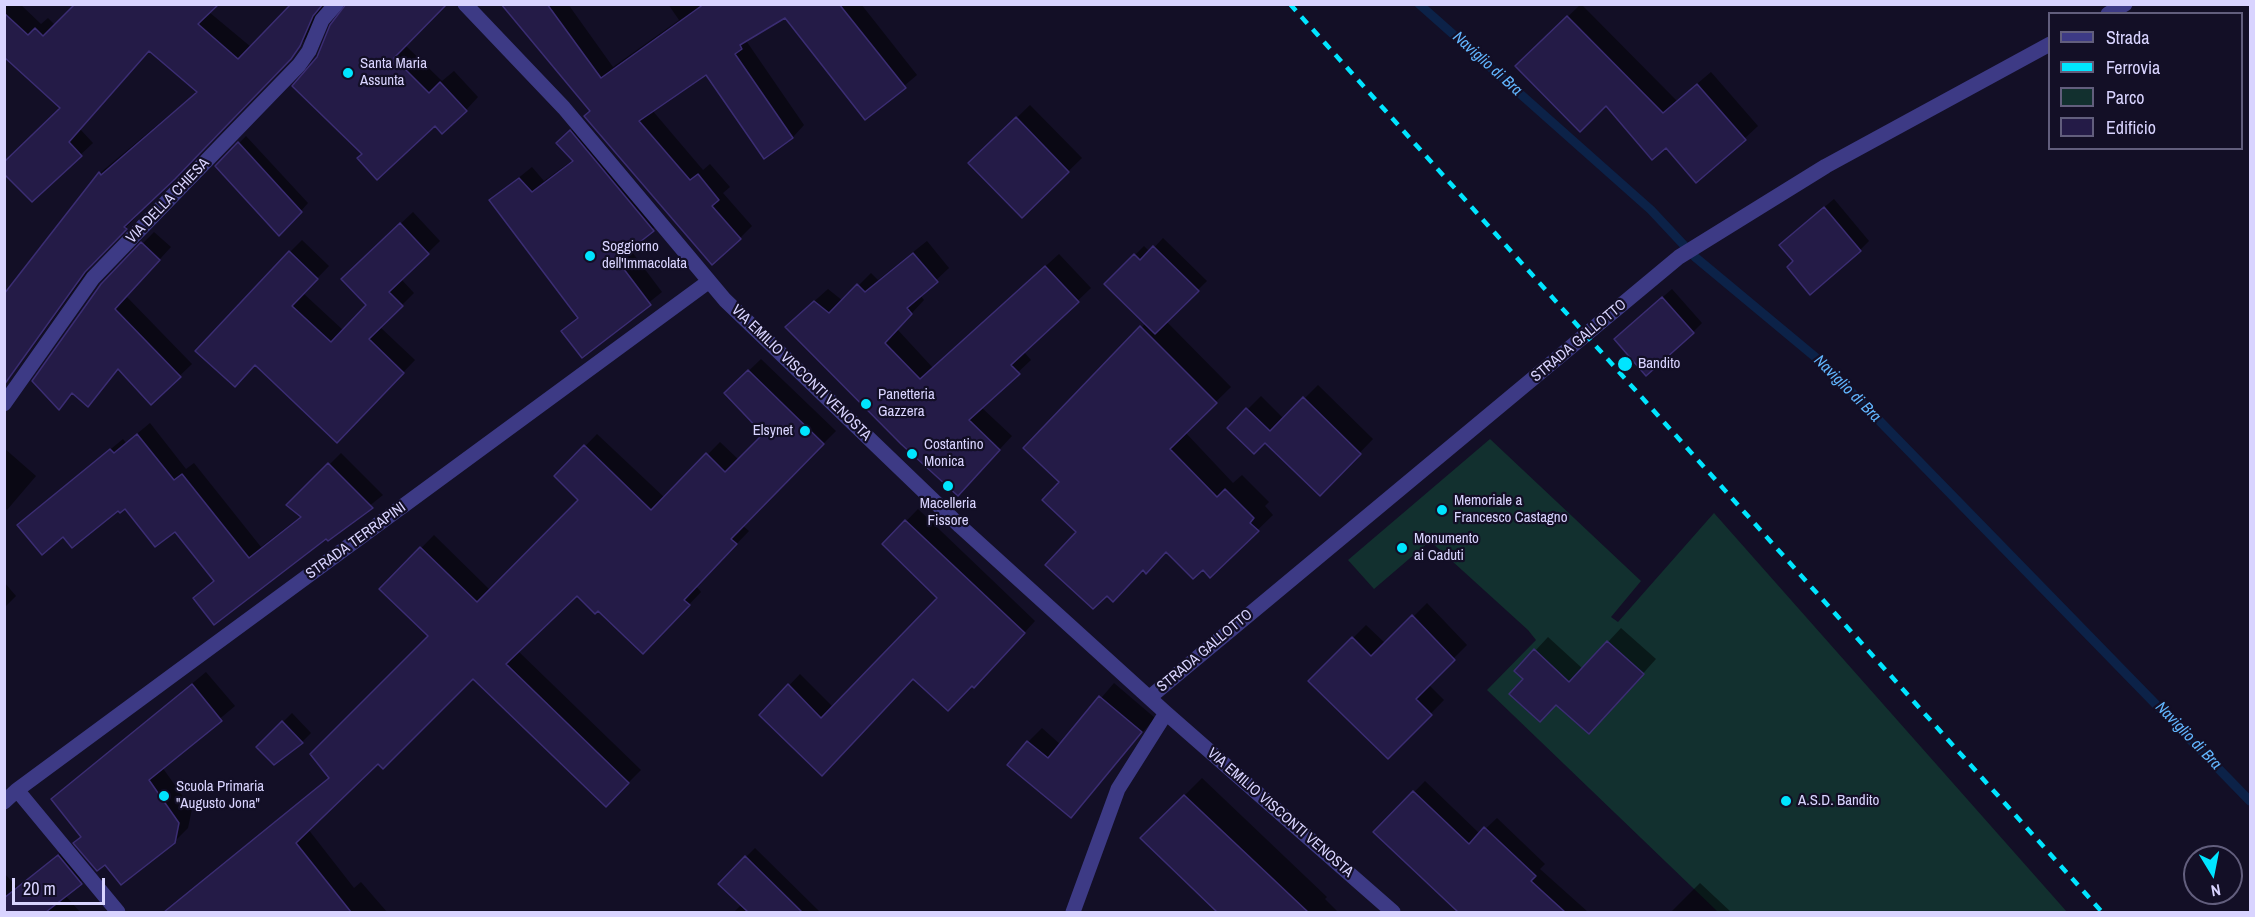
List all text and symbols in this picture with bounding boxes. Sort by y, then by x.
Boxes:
legend [2048,12,2243,150]
text: Strada [2106,25,2150,50]
water label: Naviglio di Bra [1448,28,1526,100]
place label: Santa Maria Assunta [360,55,427,90]
text: Ferrovia [2106,55,2160,80]
marker: Santa Maria Assunta [341,66,355,80]
text: Parco [2106,85,2145,110]
text: Edificio [2106,115,2156,140]
street label: VIA DELLA CHIESA [123,155,213,247]
place label: Soggiorno dell'Immacolata [602,238,687,273]
marker: Soggiorno dell'Immacolata [583,249,597,263]
street label: STRADA GALLOTTO [1528,296,1630,386]
street label: VIA EMILIO VISCONTI VENOSTA [727,301,875,445]
water label: Naviglio di Bra [1810,352,1884,426]
marker: Bandito [1616,355,1634,373]
place label: Bandito [1638,355,1680,373]
place label: Panetteria Gazzera [878,386,935,421]
marker: Panetteria Gazzera [859,397,873,411]
place label: Elsynet [753,422,793,440]
marker: Elsynet [798,424,812,438]
place label: Costantino Monica [924,436,983,471]
marker: Costantino Monica [905,447,919,461]
marker: Macelleria Fissore [941,479,955,493]
place label: Memoriale a Francesco Castagno [1454,492,1567,527]
place label: Macelleria Fissore [920,495,976,530]
street label: STRADA TERRAPINI [303,499,409,583]
marker: Memoriale a Francesco Castagno [1435,503,1449,517]
place label: Monumento ai Caduti [1414,530,1479,565]
marker: Monumento ai Caduti [1395,541,1409,555]
street label: STRADA GALLOTTO [1154,606,1256,696]
water label: Naviglio di Bra [2151,698,2225,774]
street label: VIA EMILIO VISCONTI VENOSTA [1203,745,1357,881]
place label: Scuola Primaria "Augusto Jona" [176,778,264,813]
marker: Scuola Primaria "Augusto Jona" [157,789,171,803]
place label: A.S.D. Bandito [1798,792,1879,810]
marker: A.S.D. Bandito [1779,794,1793,808]
north arrow [2183,845,2243,905]
scale bar [15,866,108,904]
text: 20 m [23,876,56,901]
text: N [2209,879,2222,902]

